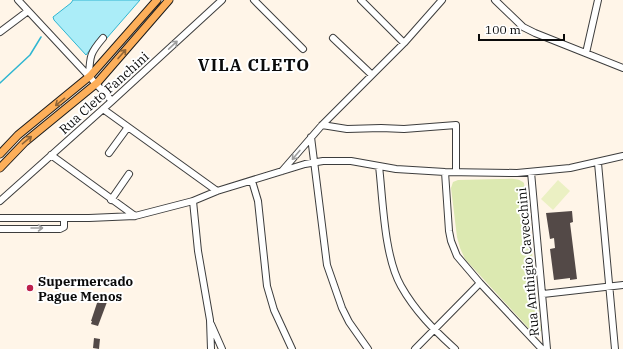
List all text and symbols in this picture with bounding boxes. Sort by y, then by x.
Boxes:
scale bar [479,16,564,42]
text: 100 m [485,22,521,37]
one-way arrow [168,40,179,49]
street label: Rua Cleto Fanchini [55,48,153,138]
one-way arrow [118,48,127,59]
district label: VILA CLETO [198,54,310,76]
one-way arrow [55,97,66,106]
one-way arrow [22,135,32,144]
one-way arrow [292,149,301,160]
street label: Rua Anthigio Cavecchini [513,187,543,337]
one-way arrow [30,224,43,232]
place label: Supermercado Pague Menos [38,273,134,305]
marker: Supermercado Pague Menos [25,283,35,293]

